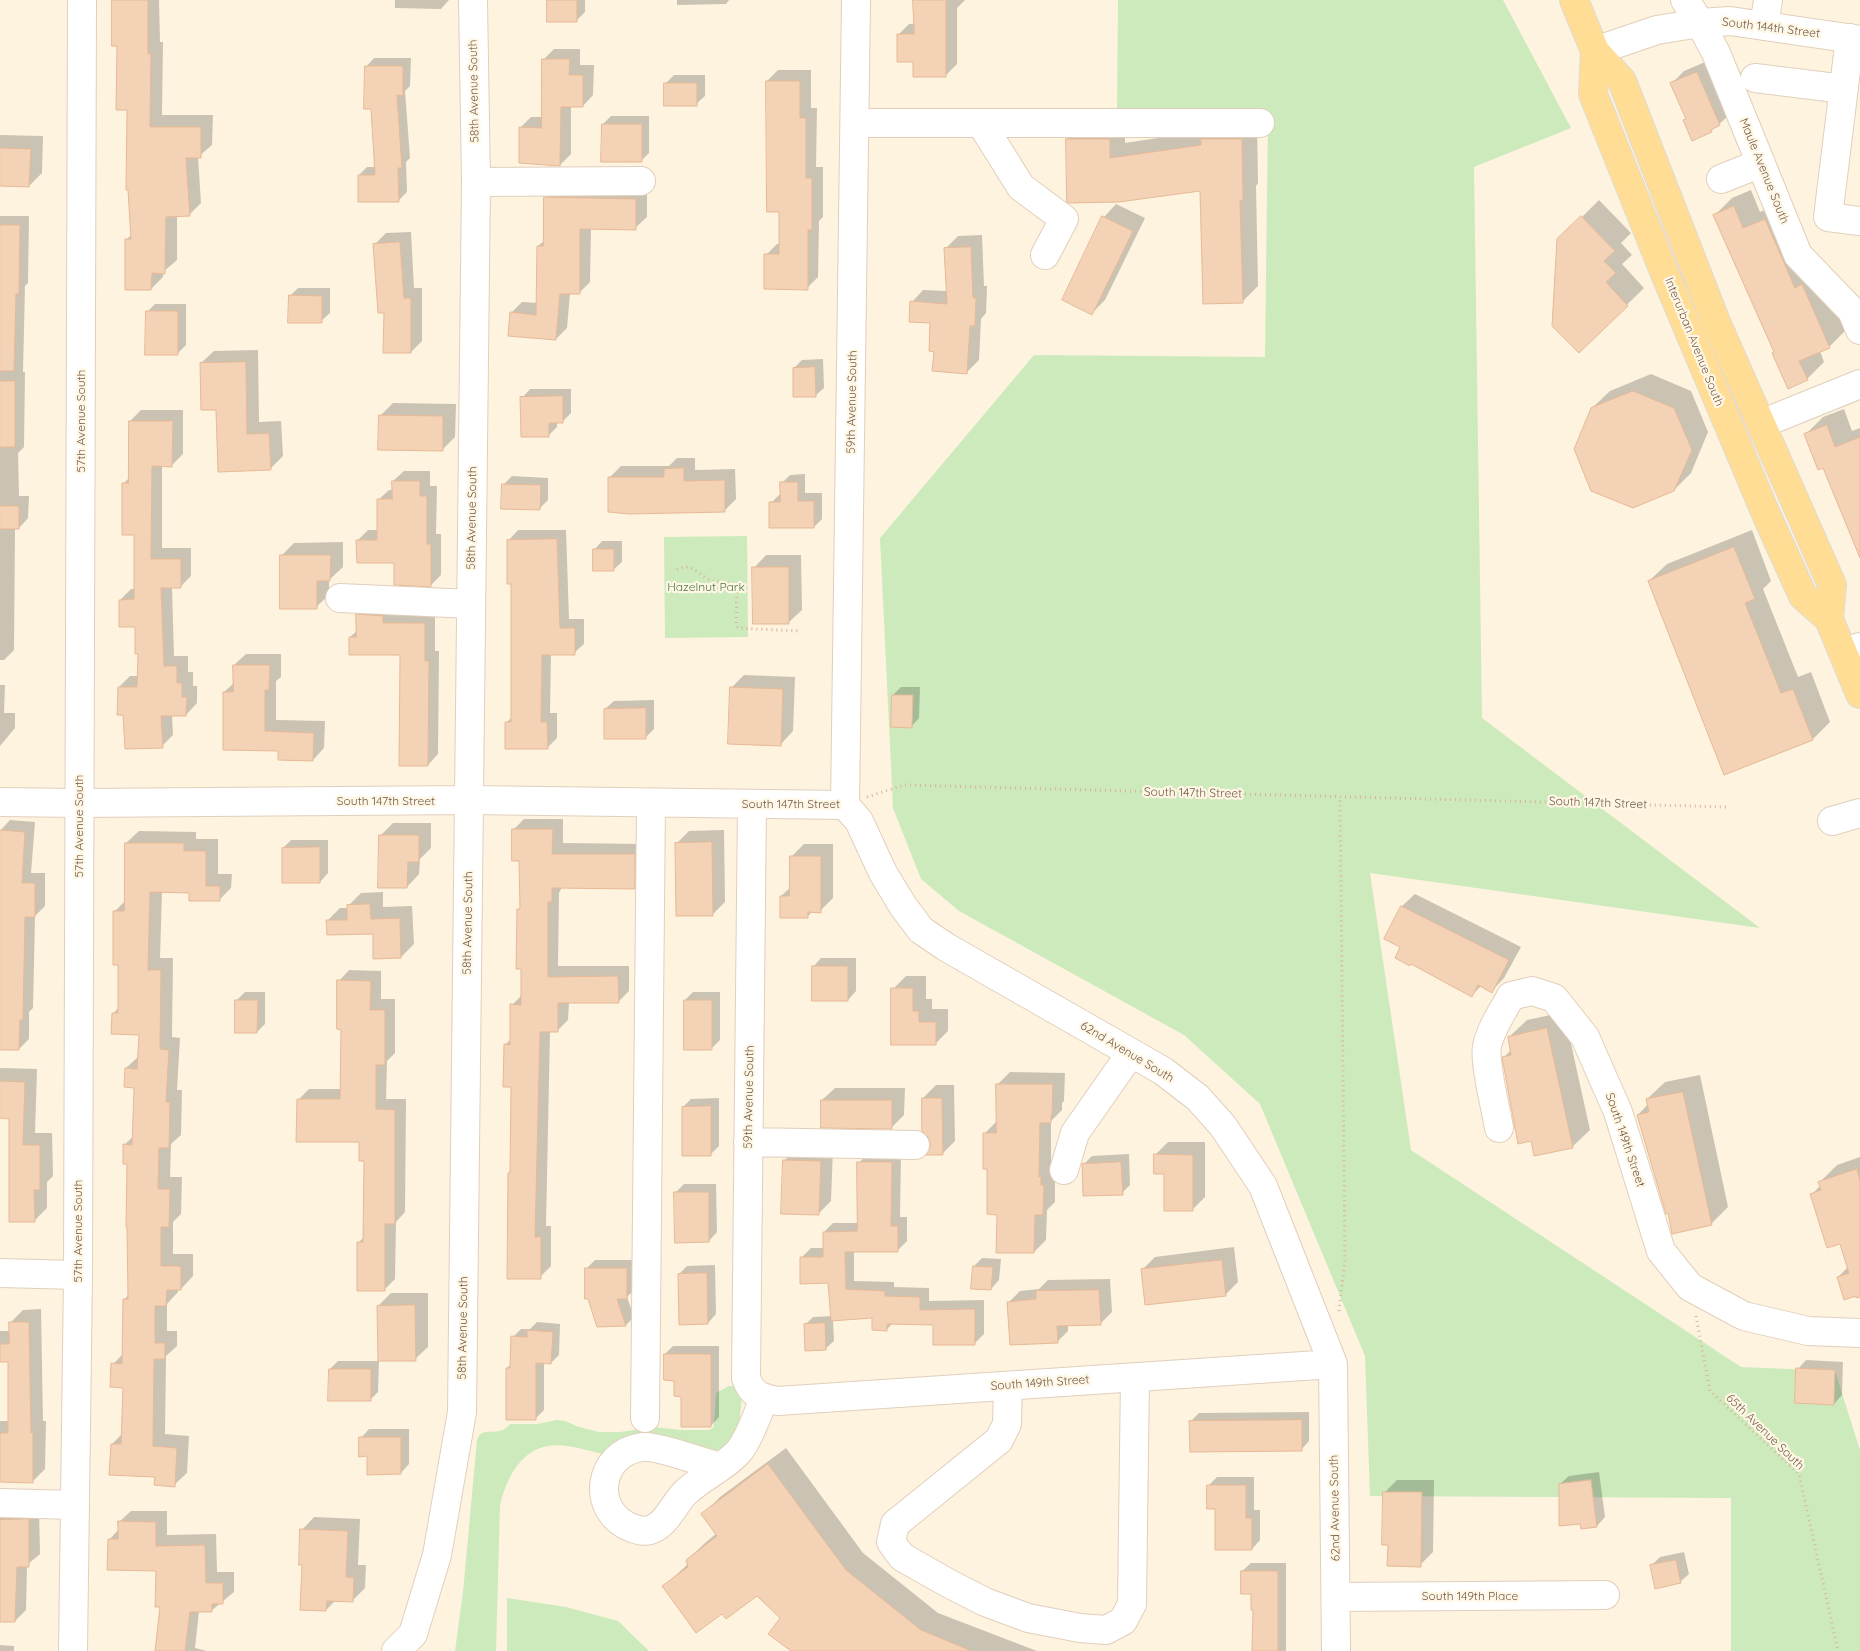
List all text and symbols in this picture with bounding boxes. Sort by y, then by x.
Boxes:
street label: South 144th Street [1721,15,1821,41]
street label: 58th Avenue South [466,39,482,143]
street label: Maule Avenue South [1736,116,1792,226]
street label: Interurban Avenue South [1662,276,1726,408]
street label: 59th Avenue South [844,350,860,454]
street label: 57th Avenue South [74,370,88,472]
street label: 58th Avenue South [464,466,480,570]
park label: Hazelnut Park [667,580,745,594]
street label: 57th Avenue South [72,775,86,877]
street label: South 147th Street [1144,785,1242,801]
street label: South 147th Street [337,794,435,808]
street label: South 147th Street [1549,794,1647,812]
street label: South 147th Street [742,797,840,811]
street label: 58th Avenue South [460,871,476,975]
street label: 62nd Avenue South [1078,1018,1176,1086]
street label: 59th Avenue South [741,1045,757,1149]
street label: South 149th Street [1602,1091,1648,1189]
street label: 57th Avenue South [71,1180,85,1282]
street label: 58th Avenue South [455,1276,471,1380]
street label: South 149th Street [990,1372,1090,1394]
street label: 65th Avenue South [1723,1391,1807,1473]
street label: 62nd Avenue South [1327,1455,1343,1561]
street label: South 149th Place [1422,1589,1518,1603]

